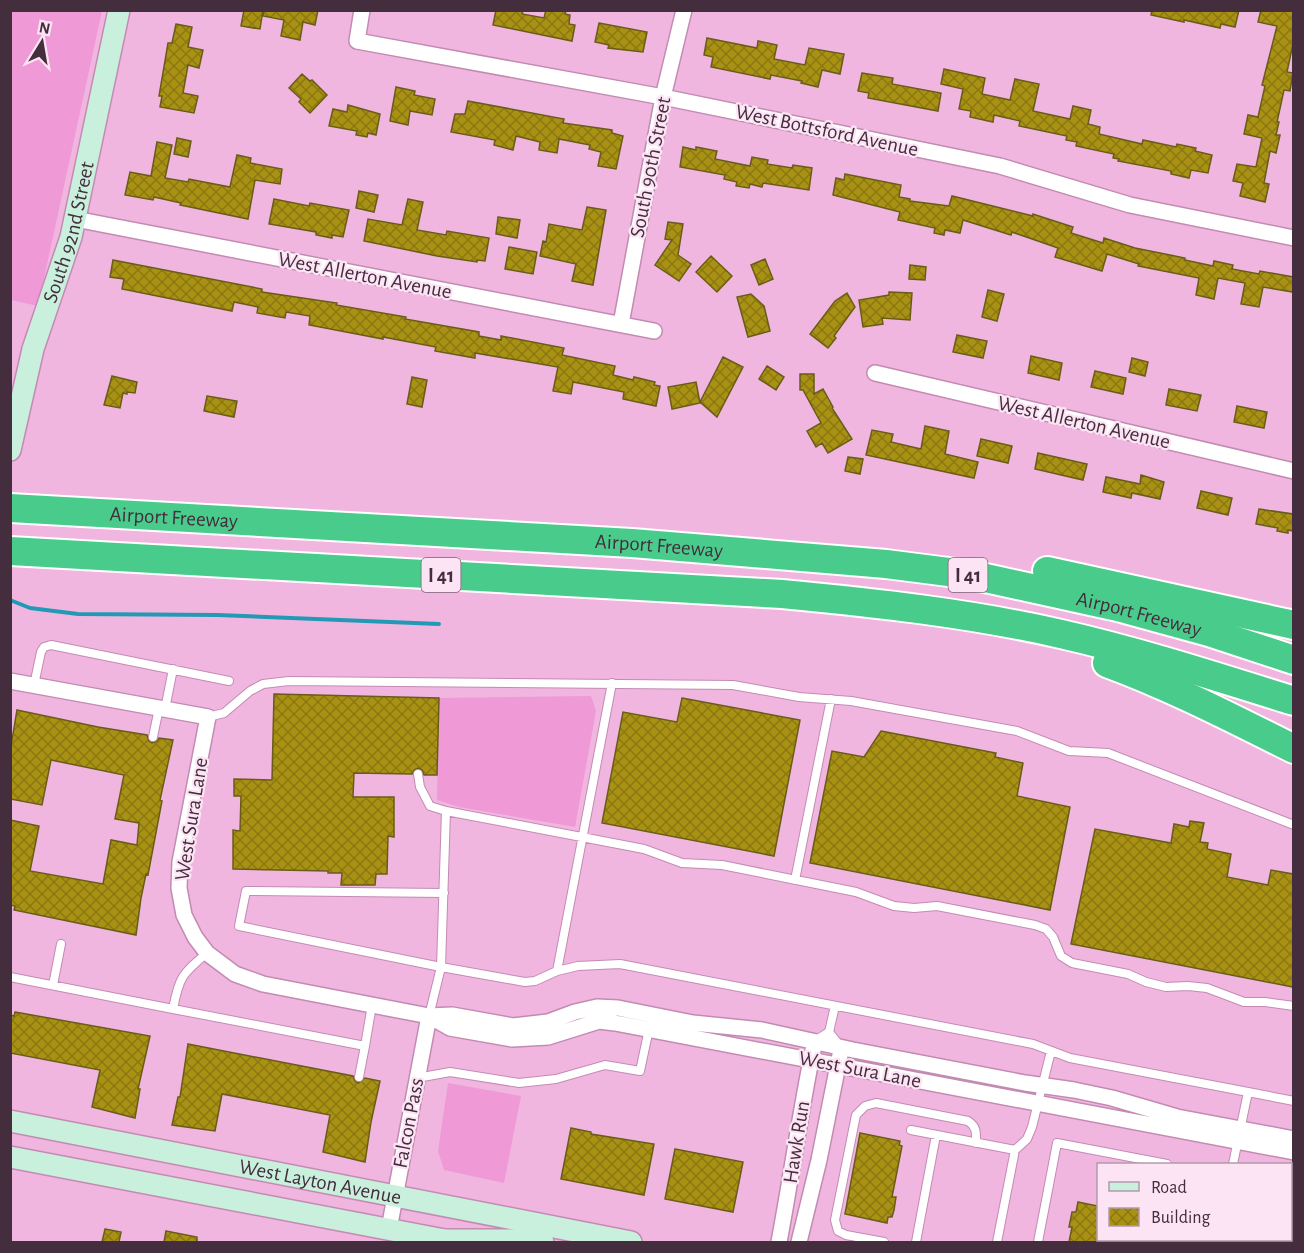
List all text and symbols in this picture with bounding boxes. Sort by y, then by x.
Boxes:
north arrow [12,12,72,72]
text: N [38,19,52,37]
street label: South 90th Street [627,95,675,239]
street label: West Bottsford Avenue [734,101,920,160]
street label: South 92nd Street [39,159,98,306]
street label: West Allerton Avenue [276,248,454,303]
street label: West Allerton Avenue [996,392,1172,453]
street label: Airport Freeway [109,504,238,532]
street label: Airport Freeway [594,531,724,561]
road number: I 41 [422,558,460,592]
road number: I 41 [948,558,988,592]
street label: Airport Freeway [1074,588,1204,640]
street label: West Sura Lane [171,756,212,882]
street label: West Sura Lane [797,1047,923,1092]
street label: Falcon Pass [389,1076,428,1170]
street label: Hawk Run [780,1099,813,1185]
street label: West Layton Avenue [237,1156,403,1208]
legend [1097,1163,1292,1241]
text: Road [1151,1179,1187,1197]
text: Building [1151,1209,1211,1227]

